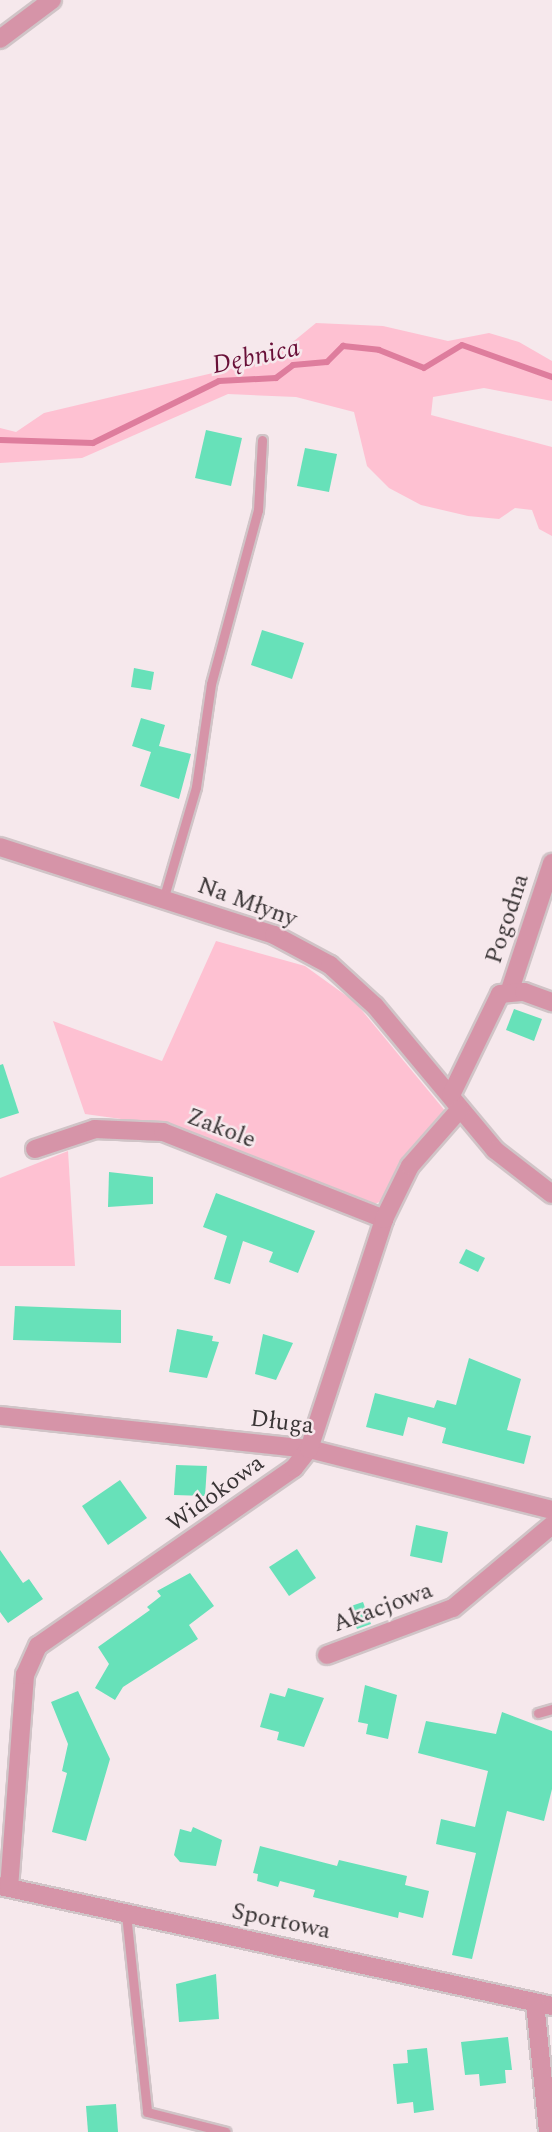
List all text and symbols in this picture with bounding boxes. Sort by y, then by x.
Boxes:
water label: Dębnica [209,332,303,382]
street label: Pogodna [480,870,536,968]
street label: Na Młyny [193,872,301,934]
street label: Zakole [182,1103,260,1155]
street label: Długa [249,1405,315,1441]
street label: Widokowa [162,1449,270,1539]
street label: Akacjowa [329,1577,437,1639]
street label: Sportowa [229,1897,333,1947]

